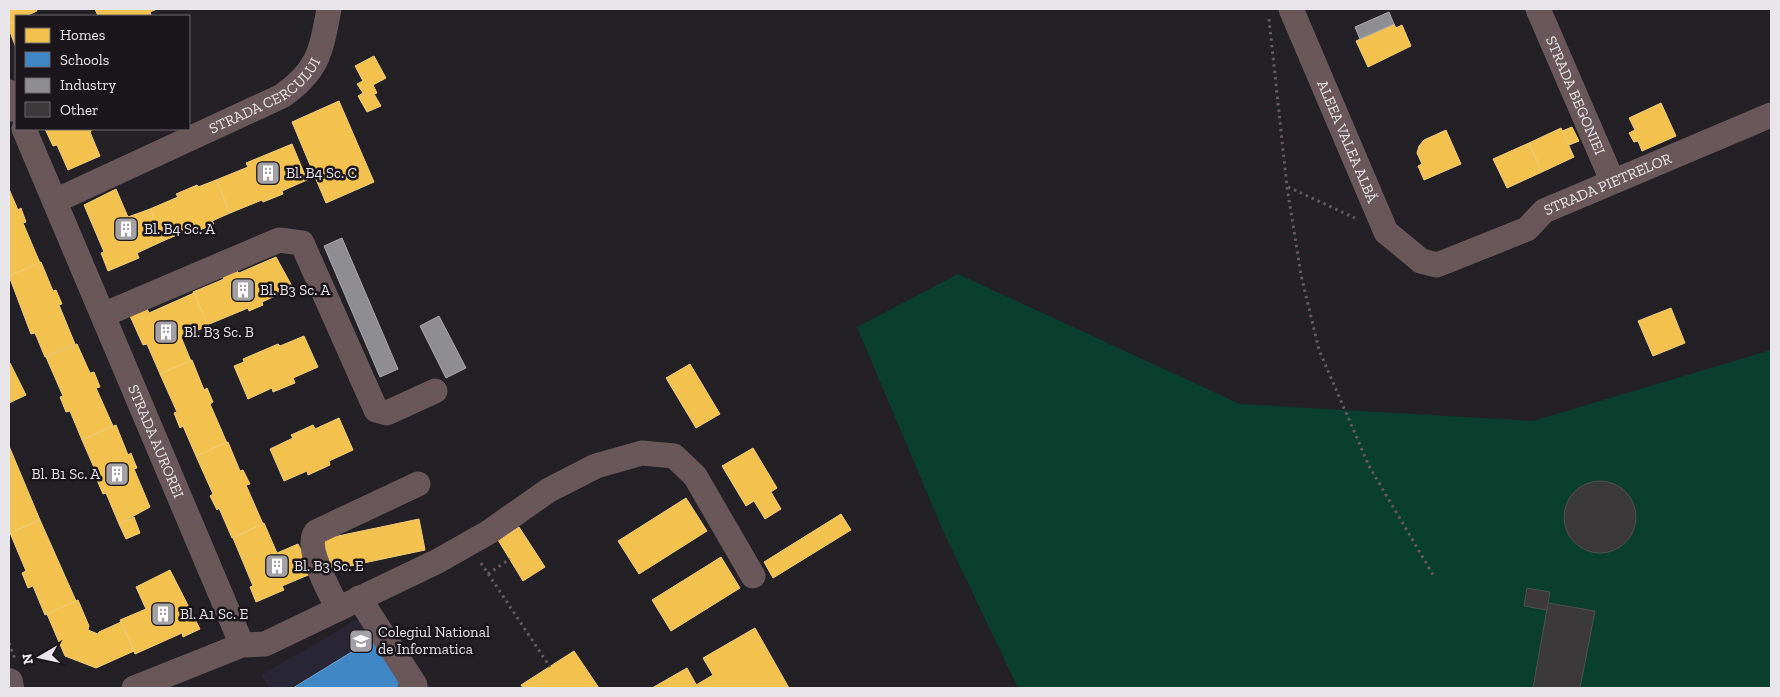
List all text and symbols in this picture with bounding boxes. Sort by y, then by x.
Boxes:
legend [15,15,190,130]
text: Homes [60,26,105,44]
street label: STRADA BEGONIEI [1542,33,1609,158]
text: Schools [60,51,109,69]
street label: STRADA CERCULUI [206,54,324,138]
text: Industry [60,76,117,94]
street label: ALEEA VALEA ALBĂ [1313,77,1382,206]
text: Other [60,101,98,119]
street label: STRADA PIETRELOR [1541,149,1675,219]
building icon: Bl. B4 Sc. C [255,160,281,186]
place label: Bl. B4 Sc. C [286,164,357,182]
building icon: Bl. B4 Sc. A [113,216,139,242]
place label: Bl. B4 Sc. A [144,220,215,238]
building icon: Bl. B3 Sc. A [230,277,256,303]
place label: Bl. B3 Sc. A [260,281,330,299]
building icon: Bl. B3 Sc. B [153,319,179,345]
place label: Bl. B3 Sc. B [184,323,254,341]
street label: STRADA AUROREI [124,382,188,501]
building icon: Bl. B1 Sc. A [104,461,130,487]
place label: Bl. B1 Sc. A [31,465,100,483]
building icon: Bl. B3 Sc. E [264,553,290,579]
place label: Bl. B3 Sc. E [294,557,364,575]
building icon: Bl. A1 Sc. E [150,601,176,627]
place label: Bl. A1 Sc. E [180,605,248,623]
place label: Colegiul National de Informatica [378,623,490,658]
school or university icon: Colegiul National de Informatica [348,628,374,654]
north arrow [15,632,65,682]
text: N [18,652,37,666]

